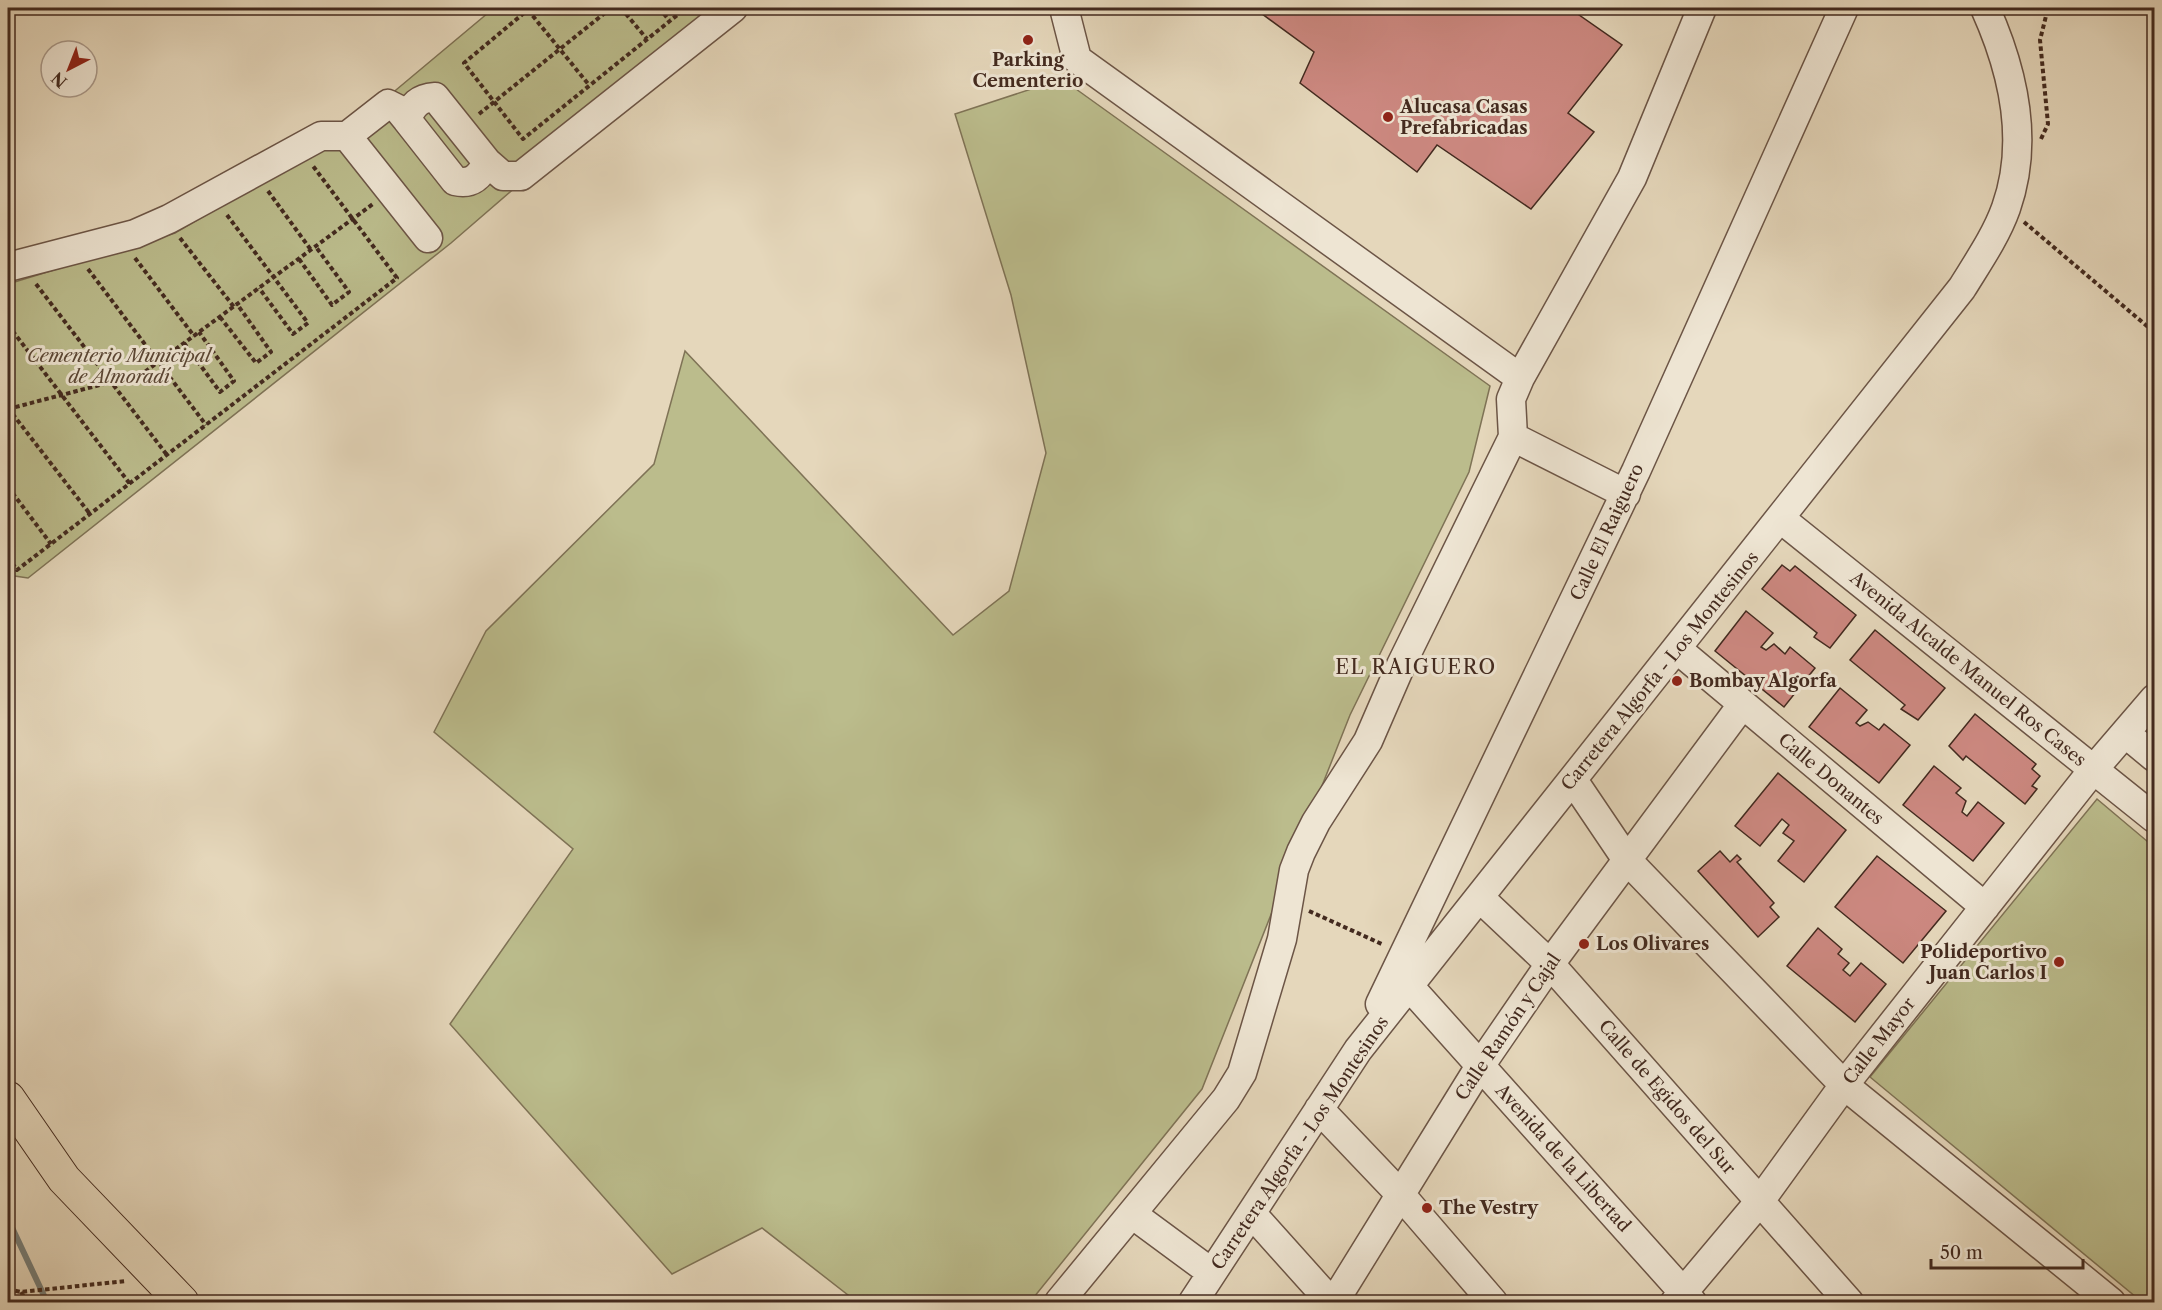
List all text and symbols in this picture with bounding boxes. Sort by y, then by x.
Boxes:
marker: Parking Cementerio [1021,33,1035,47]
north arrow [39,39,99,99]
place label: Parking Cementerio [973,49,1083,92]
text: N [47,68,71,92]
place label: Alucasa Casas Prefabricadas [1399,96,1528,139]
marker: Alucasa Casas Prefabricadas [1381,110,1395,124]
park label: Cementerio Municipal de Almoradí [27,345,213,388]
street label: Calle El Raiguero [1566,460,1648,604]
street label: Carretera Algorfa - Los Montesinos [1557,547,1763,795]
street label: Avenida Alcalde Manuel Ros Cases [1845,566,2090,771]
district label: EL RAIGUERO [1335,655,1497,679]
place label: Bombay Algorfa [1689,670,1837,692]
marker: Bombay Algorfa [1670,674,1684,688]
street label: Calle Donantes [1774,729,1888,829]
place label: Los Olivares [1596,933,1709,955]
marker: Los Olivares [1577,937,1591,951]
place label: Polideportivo Juan Carlos I [1920,941,2047,984]
street label: Calle Ramón y Cajal [1451,949,1565,1105]
marker: Polideportivo Juan Carlos I [2052,955,2066,969]
street label: Calle Mayor [1838,993,1920,1089]
street label: Carretera Algorfa - Los Montesinos [1207,1012,1393,1274]
street label: Calle de Egidos del Sur [1594,1015,1740,1179]
street label: Avenida de la Libertad [1490,1079,1635,1236]
place label: The Vestry [1439,1197,1539,1219]
marker: The Vestry [1420,1201,1434,1215]
scale bar [1931,1232,2082,1270]
text: 50 m [1940,1242,1983,1264]

